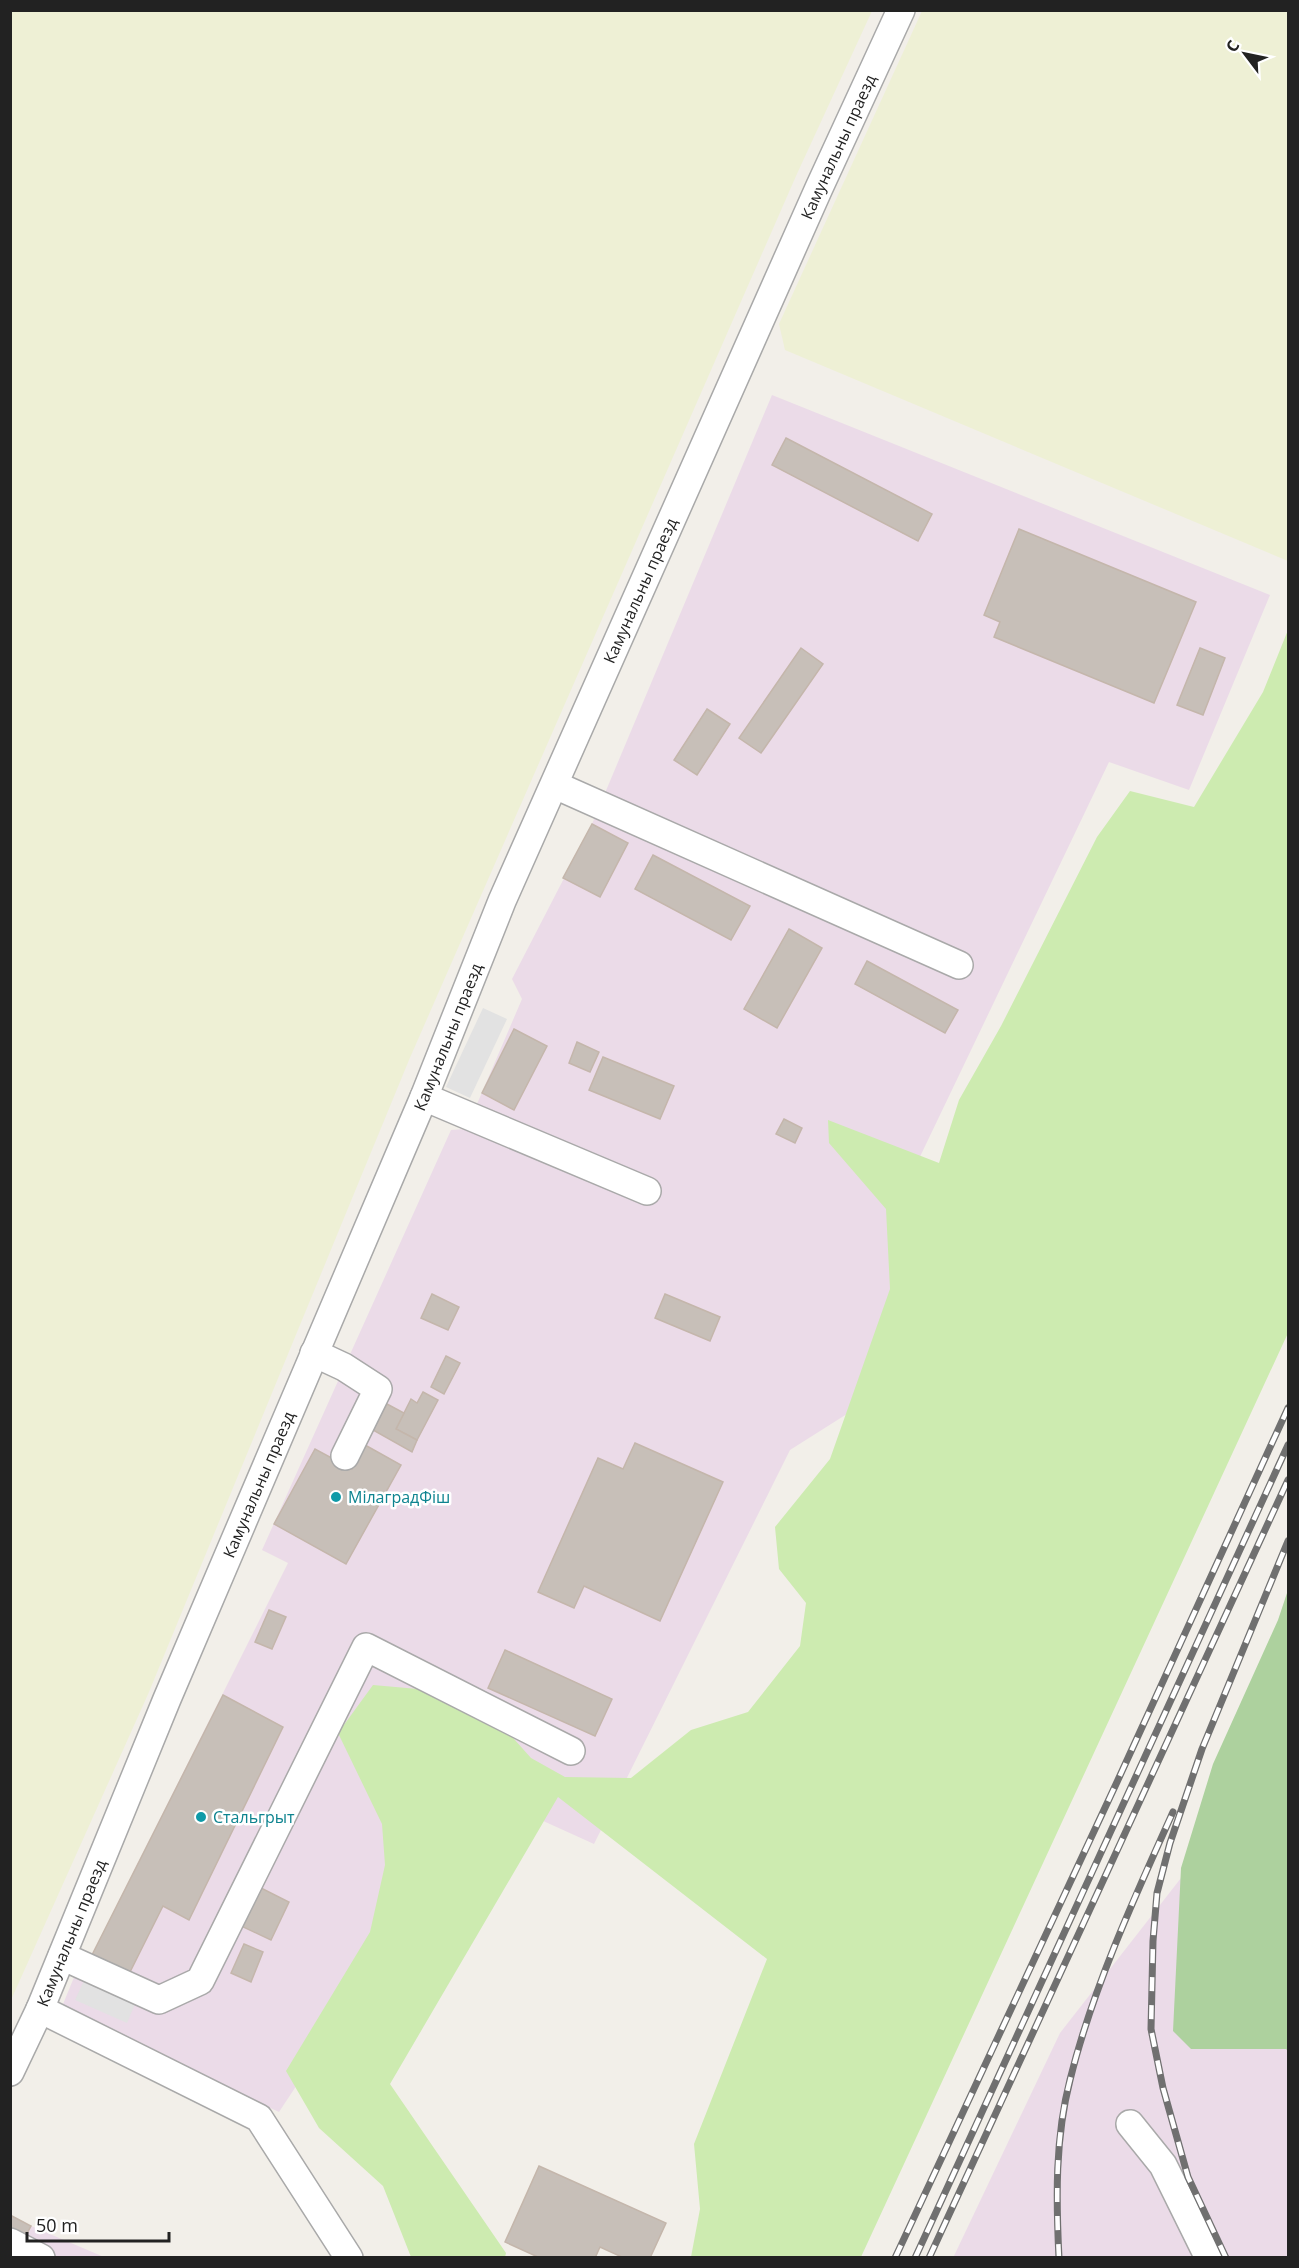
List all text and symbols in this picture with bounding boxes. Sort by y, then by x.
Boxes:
north arrow [1215,24,1275,84]
text: С [1220,36,1244,56]
street label: Камунальны праезд [795,71,881,223]
street label: Камунальны праезд [598,514,682,667]
street label: Камунальны праезд [408,960,487,1114]
street label: Камунальны праезд [218,1408,300,1561]
place label: МілаградФіш [348,1486,450,1508]
marker: МілаградФіш [329,1490,343,1504]
place label: Стальгрыт [213,1806,295,1828]
marker: Стальгрыт [194,1810,208,1824]
street label: Камунальны праезд [31,1856,111,2010]
scale bar [27,2205,170,2243]
text: 50 m [36,2213,78,2237]

